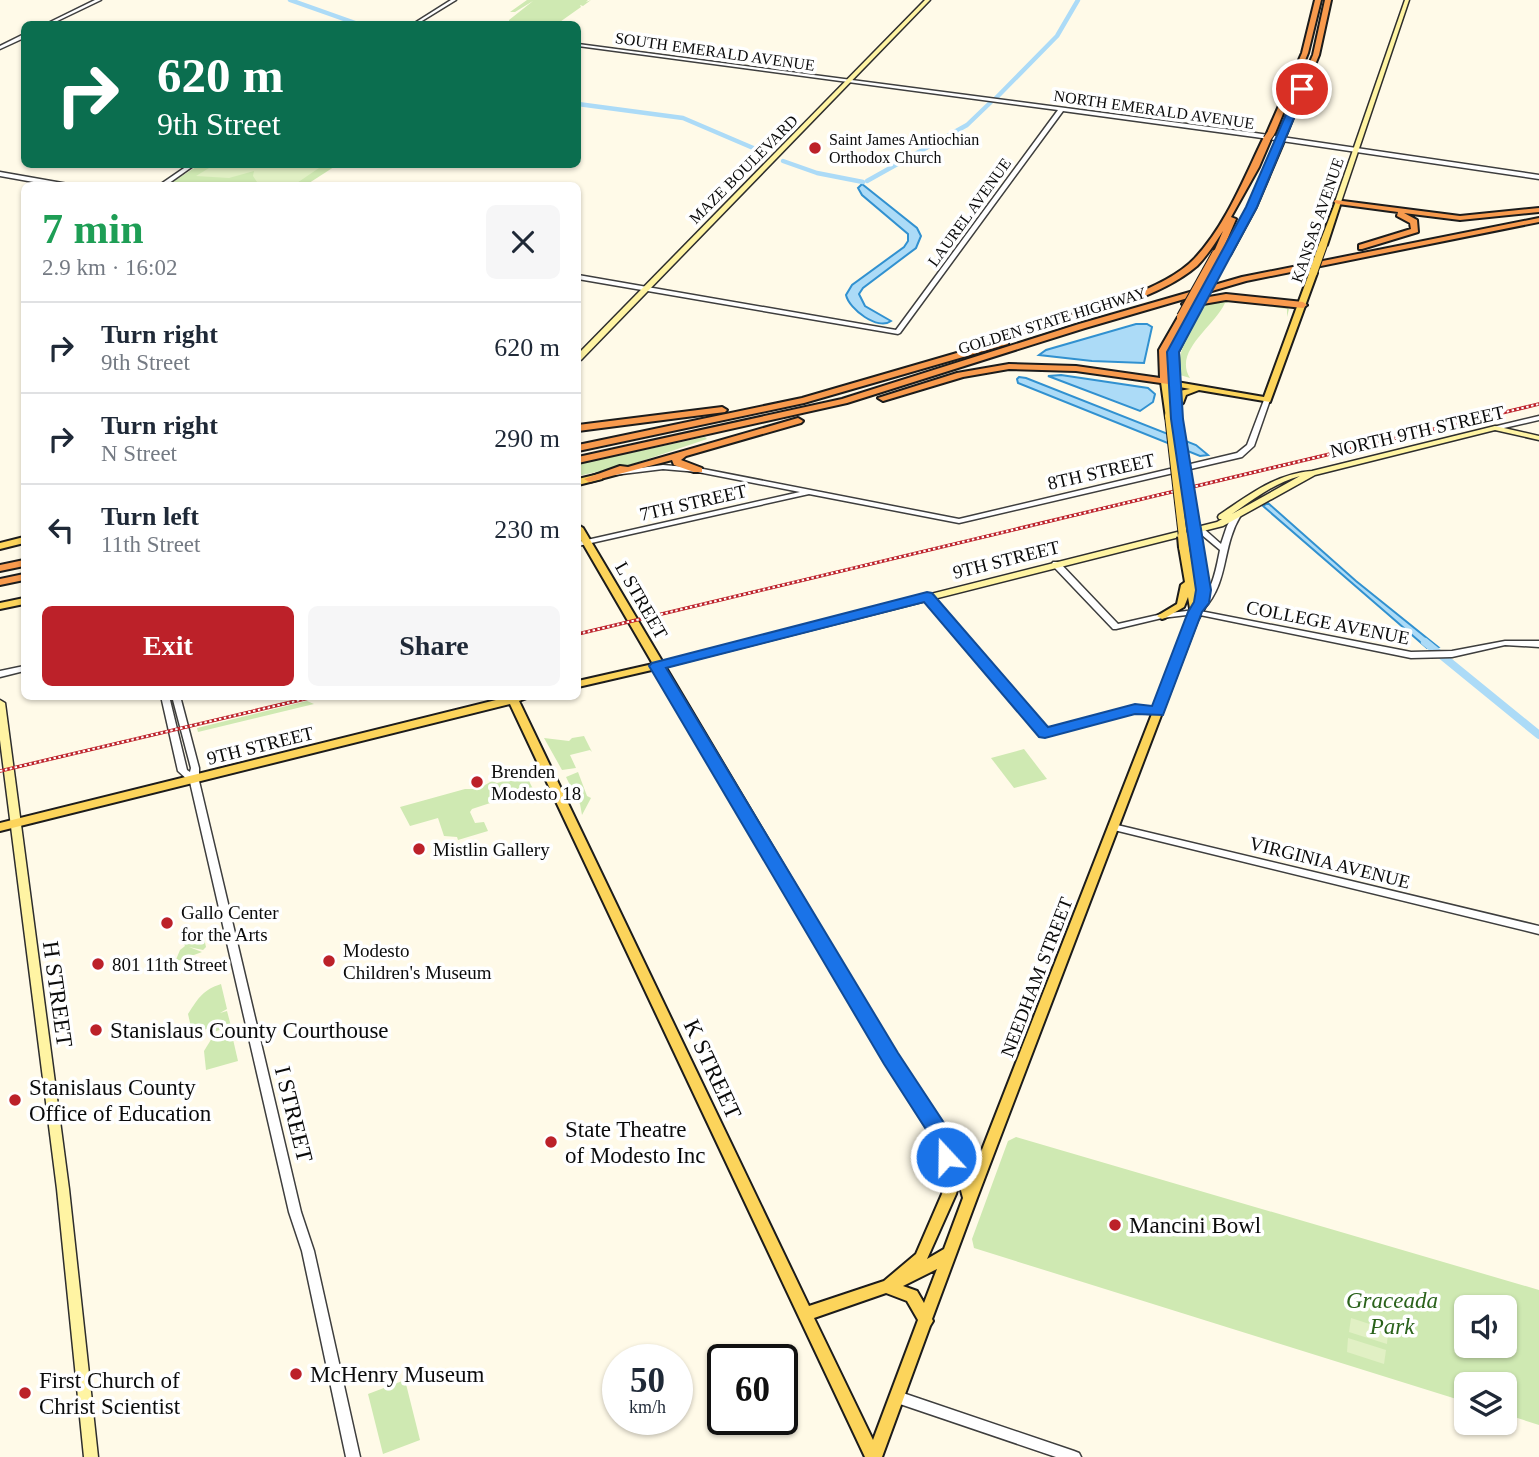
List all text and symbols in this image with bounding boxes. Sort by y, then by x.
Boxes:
street label: SOUTH EMERALD AVENUE [614,29,816,74]
text: 620 m [157,48,284,103]
icon: right [42,49,133,140]
pin [1272,59,1332,119]
icon: arrive [1283,70,1321,108]
street label: NORTH EMERALD AVENUE [1053,87,1255,132]
text: 9th Street [157,106,281,142]
street label: MAZE BOULEVARD [686,112,801,227]
place label: Saint James Antiochian Orthodox Church [829,131,979,166]
marker: Saint James Antiochian Orthodox Church [807,140,823,156]
street label: LAUREL AVENUE [925,155,1014,270]
street label: KANSAS AVENUE [1288,156,1347,285]
button: close [486,205,560,279]
text: 7 min [42,206,144,252]
text: 2.9 km · 16:02 [42,255,177,280]
street label: GOLDEN STATE HIGHWAY [956,284,1149,357]
text: Turn right [101,320,218,349]
icon: right [42,329,80,367]
text: 620 m [494,333,560,362]
text: 9th Street [101,350,190,375]
street label: NORTH 9TH STREET [1328,401,1507,462]
text: Turn right [101,411,218,440]
icon: right [42,420,80,458]
text: 290 m [494,424,560,453]
text: N Street [101,441,177,466]
street label: 8TH STREET [1046,449,1157,494]
street label: 7TH STREET [638,480,749,525]
text: Turn left [101,502,199,531]
icon: left [42,511,80,549]
text: 230 m [494,515,560,544]
text: 11th Street [101,532,200,557]
street label: 9TH STREET [951,536,1062,583]
street label: L STREET [611,558,672,643]
street label: COLLEGE AVENUE [1244,596,1411,649]
button: Exit [42,606,294,686]
button: Share [308,606,560,686]
street label: 9TH STREET [205,722,316,769]
place label: Brenden Modesto 18 [491,761,581,804]
marker: Brenden Modesto 18 [469,774,485,790]
street label: VIRGINIA AVENUE [1247,832,1412,893]
place label: Mistlin Gallery [433,839,550,860]
marker: Mistlin Gallery [411,841,427,857]
street label: NEEDHAM STREET [996,894,1077,1060]
place label: Gallo Center for the Arts [181,902,279,945]
marker: Gallo Center for the Arts [159,915,175,931]
street label: H STREET [38,939,77,1049]
place label: Modesto Children's Museum [343,940,492,983]
marker: Modesto Children's Museum [321,953,337,969]
place label: 801 11th Street [112,954,228,975]
marker: 801 11th Street [90,956,106,972]
street label: K STREET [679,1016,746,1123]
place label: Stanislaus County Courthouse [110,1018,389,1043]
marker: Stanislaus County Courthouse [88,1022,104,1038]
street label: I STREET [270,1064,317,1165]
place label: Stanislaus County Office of Education [29,1075,212,1126]
marker: Stanislaus County Office of Education [7,1092,23,1108]
place label: State Theatre of Modesto Inc [565,1117,706,1168]
position arrow [909,1120,983,1194]
marker: State Theatre of Modesto Inc [543,1134,559,1150]
place label: Mancini Bowl [1129,1213,1261,1238]
marker: Mancini Bowl [1107,1217,1123,1233]
park label: Graceada Park [1346,1288,1438,1339]
map controls [1454,1295,1517,1435]
button: sound [1454,1295,1517,1358]
speed limit sign: 60 [707,1344,798,1435]
text: 50 [630,1361,665,1400]
place label: McHenry Museum [310,1362,484,1387]
marker: McHenry Museum [288,1366,304,1382]
place label: First Church of Christ Scientist [39,1368,181,1419]
button: layers [1454,1372,1517,1435]
marker: First Church of Christ Scientist [17,1385,33,1401]
text: km/h [629,1397,666,1417]

